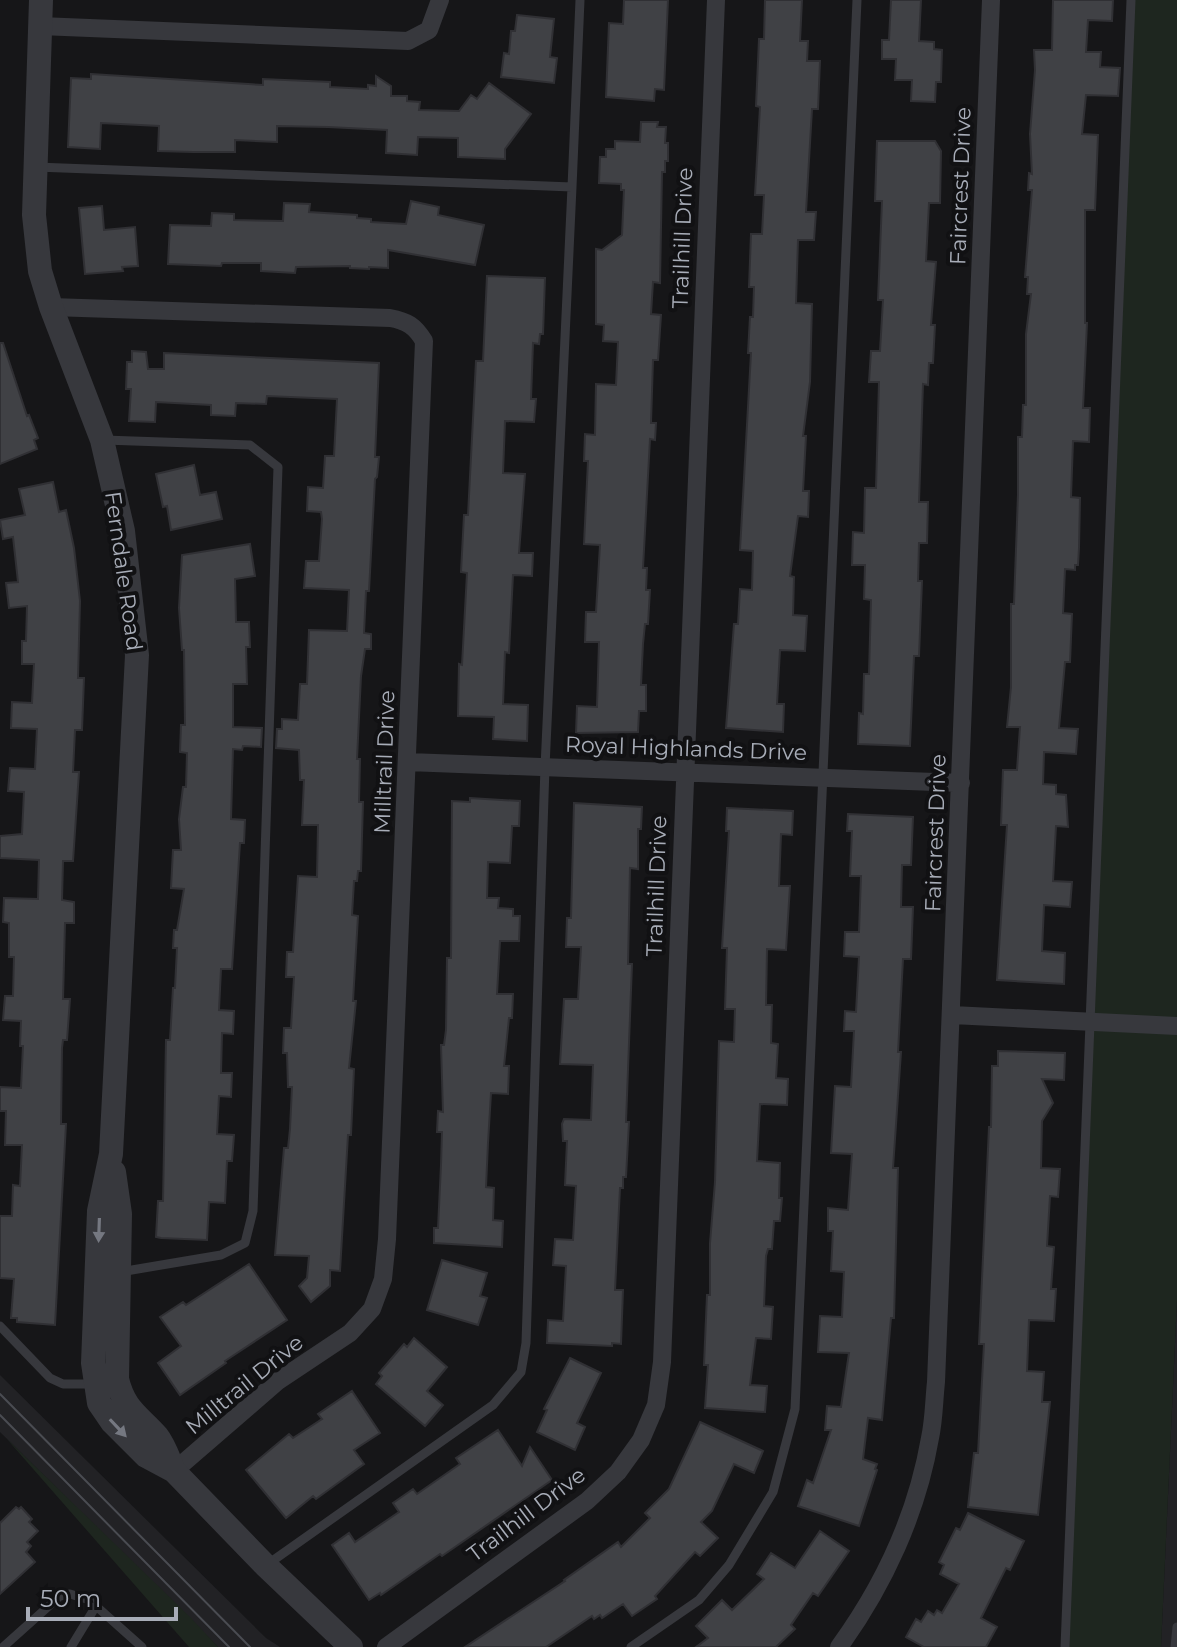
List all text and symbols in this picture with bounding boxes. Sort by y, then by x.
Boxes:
street label: Faircrest Drive [944,107,977,266]
street label: Trailhill Drive [667,167,698,309]
street label: Ferndale Road [99,490,148,653]
street label: Milltrail Drive [369,690,400,834]
street label: Royal Highlands Drive [565,731,807,766]
street label: Faircrest Drive [919,754,952,913]
street label: Trailhill Drive [641,815,672,957]
one-way arrow [92,1218,105,1243]
street label: Milltrail Drive [180,1329,309,1440]
one-way arrow [109,1418,127,1437]
street label: Trailhill Drive [462,1461,591,1568]
scale bar [28,1571,176,1621]
text: 50 m [40,1584,101,1613]

